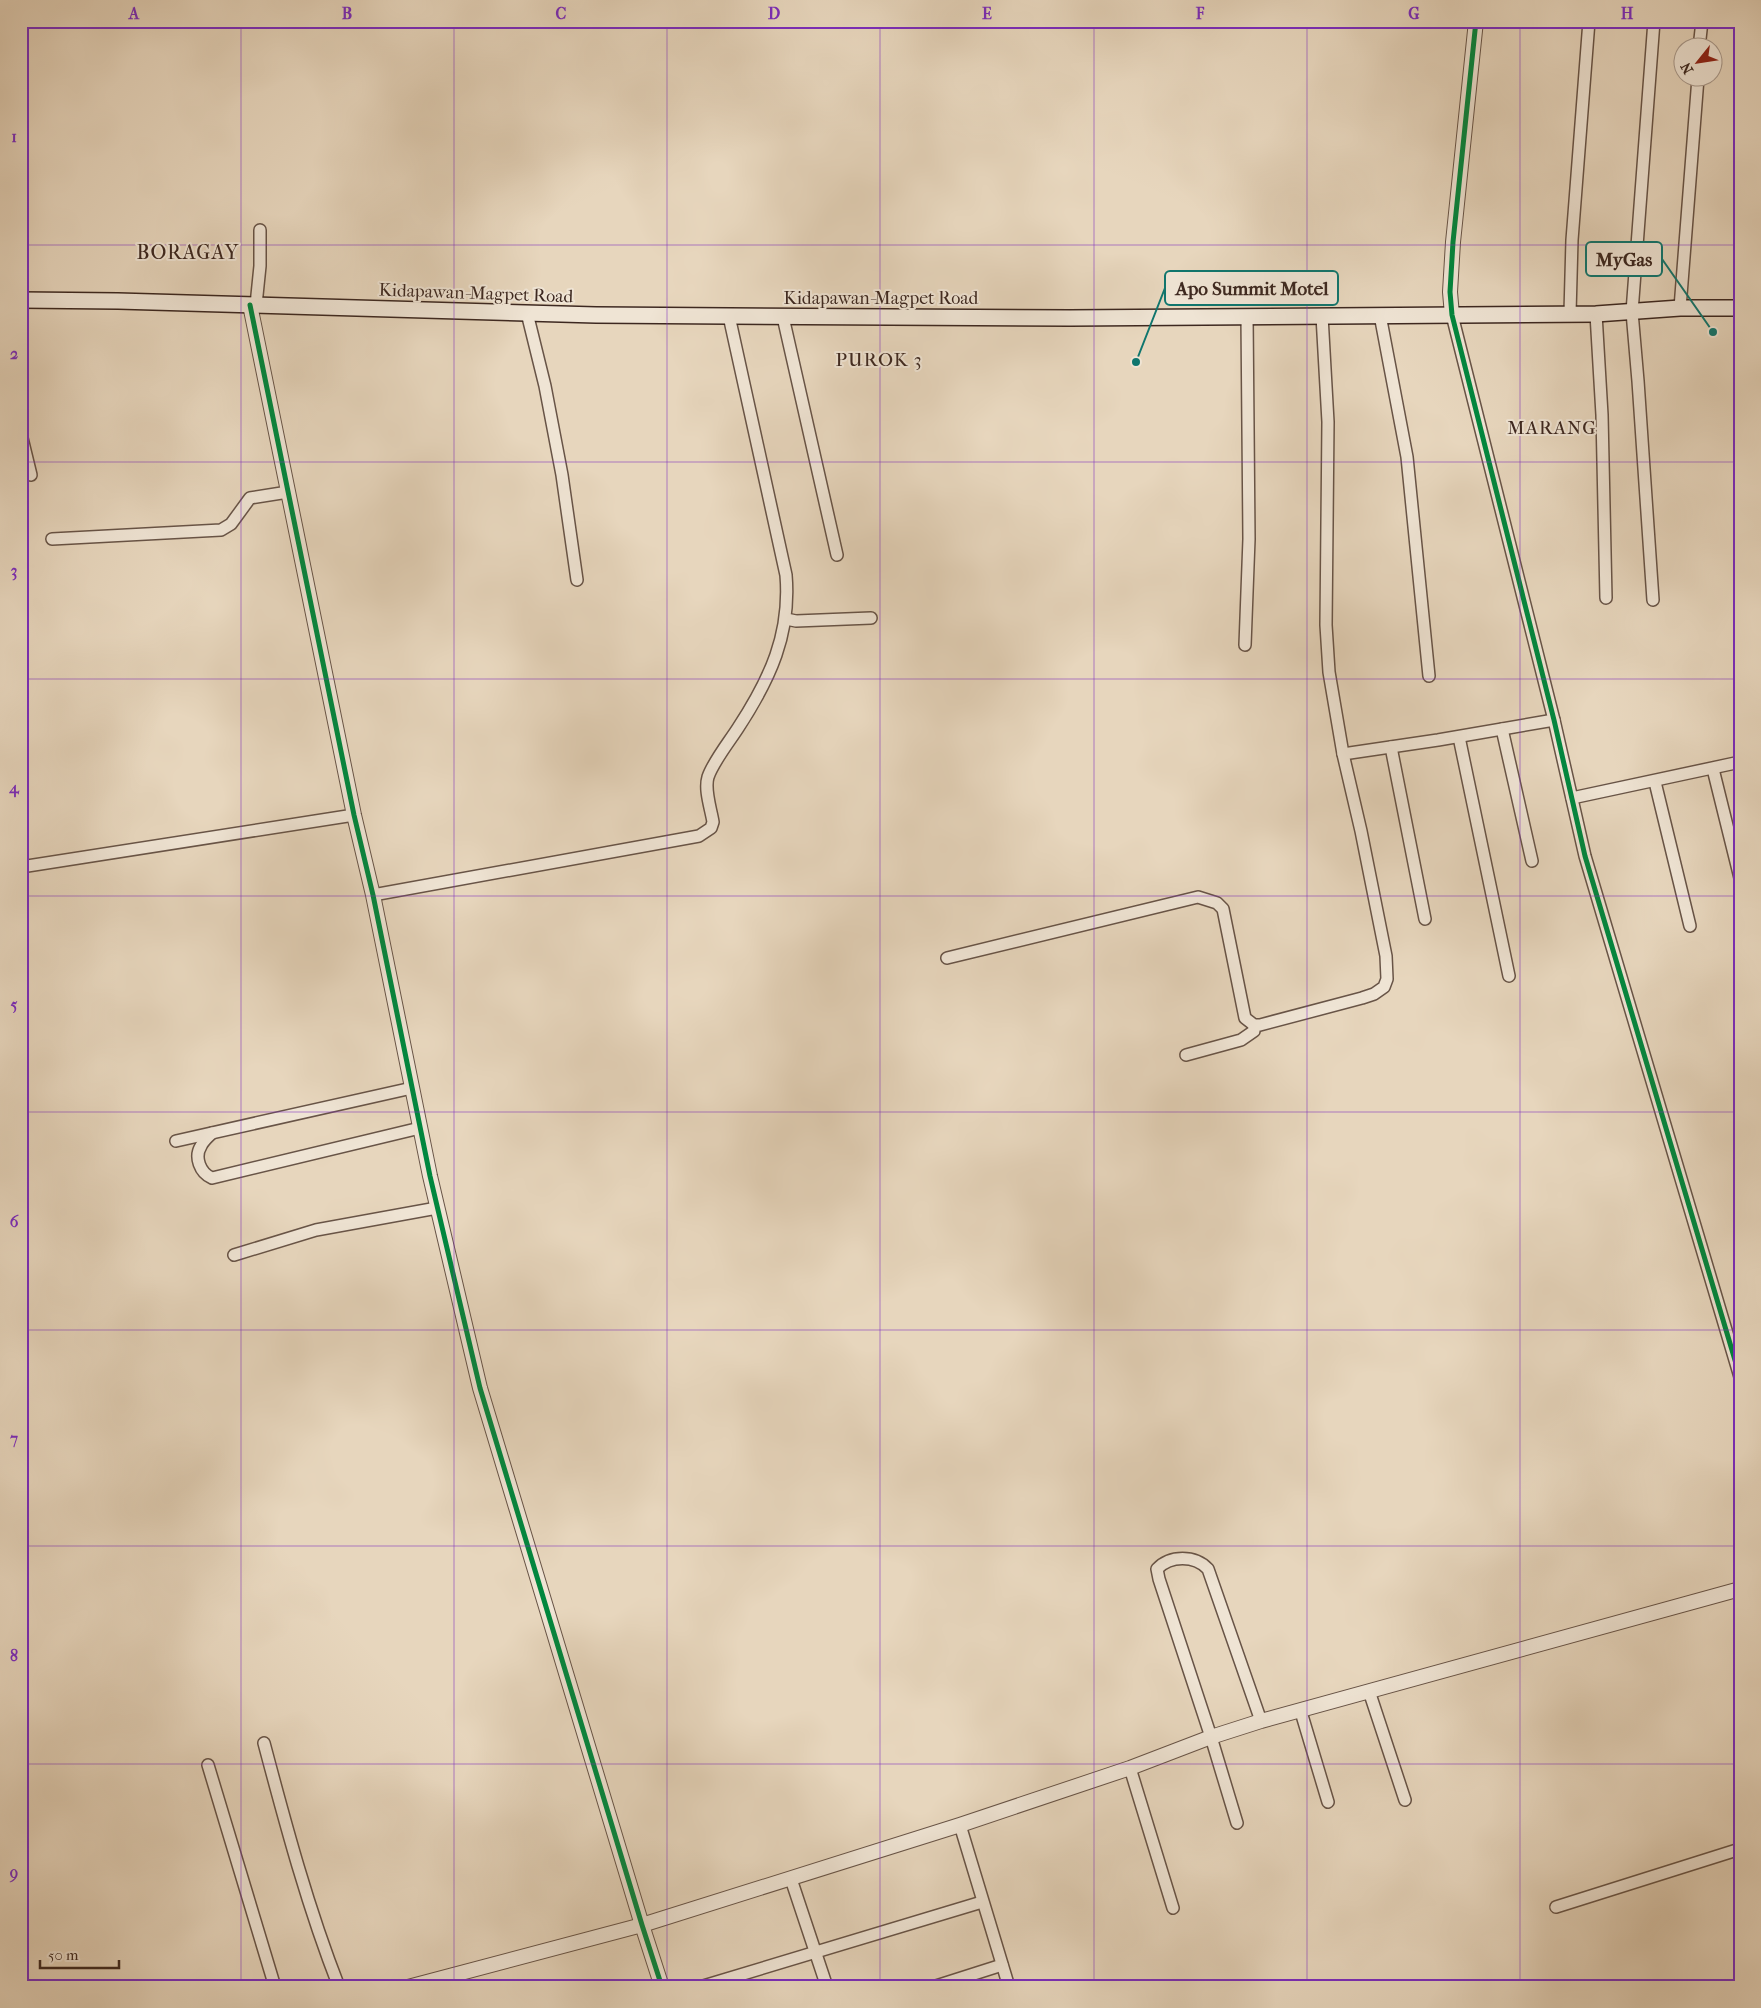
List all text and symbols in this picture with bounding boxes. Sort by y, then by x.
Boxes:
text: A [128,4,140,23]
text: B [342,4,352,23]
text: C [556,4,567,23]
text: D [768,4,780,23]
text: E [982,4,992,23]
text: F [1195,4,1205,23]
text: G [1408,4,1420,23]
text: H [1621,4,1634,23]
north arrow [1674,38,1724,88]
text: N [1677,59,1697,77]
text: 1 [11,127,17,146]
district label: BORAGAY [137,241,240,264]
callout: MyGas [1586,242,1662,276]
text: MyGas [1595,249,1652,271]
callout: Apo Summit Motel [1165,271,1338,305]
text: Apo Summit Motel [1175,278,1329,300]
street label: Kidapawan-Magpet Road [378,280,574,307]
street label: Kidapawan-Magpet Road [784,288,979,309]
text: 2 [10,344,18,363]
district label: PUROK 3 [836,349,922,371]
district label: MARANG [1507,417,1597,439]
text: 3 [11,561,17,581]
text: 4 [8,778,20,798]
text: 5 [11,995,18,1014]
text: 6 [10,1212,19,1231]
text: 7 [9,1429,18,1448]
text: 8 [10,1646,18,1665]
text: 9 [9,1863,18,1883]
scale bar [40,1938,119,1970]
text: 50 m [48,1946,79,1964]

